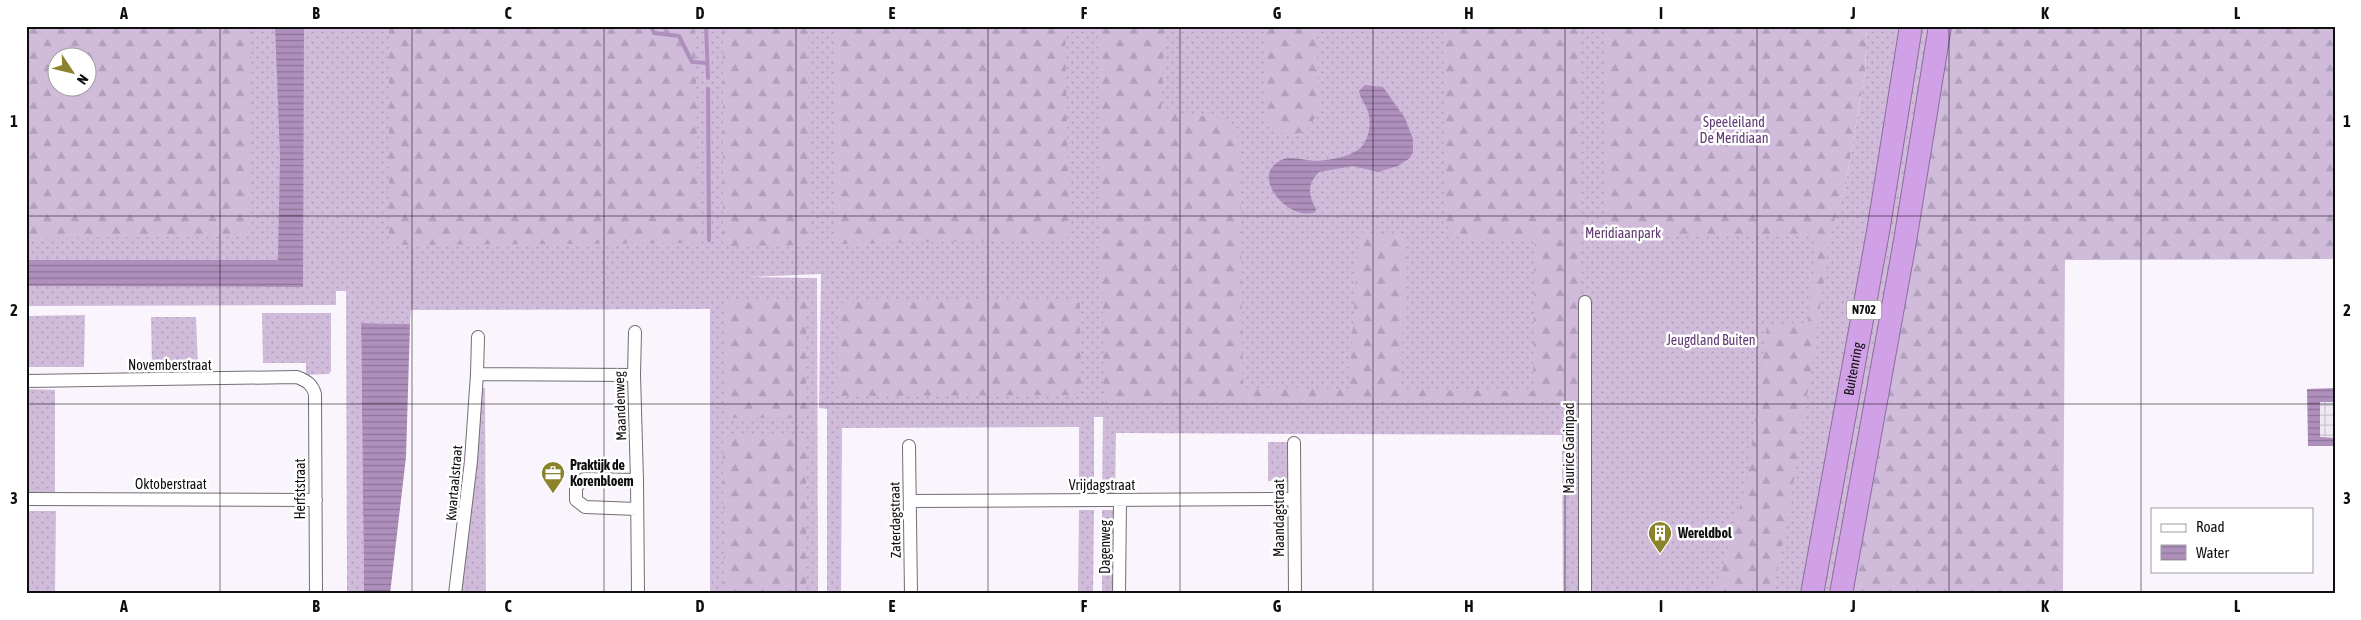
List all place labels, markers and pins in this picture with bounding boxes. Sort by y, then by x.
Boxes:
place label: Praktijk de Korenbloem [570,457,634,489]
office icon: Praktijk de Korenbloem [540,460,566,494]
building icon: Wereldbol [1647,520,1673,554]
place label: Wereldbol [1677,525,1732,541]

